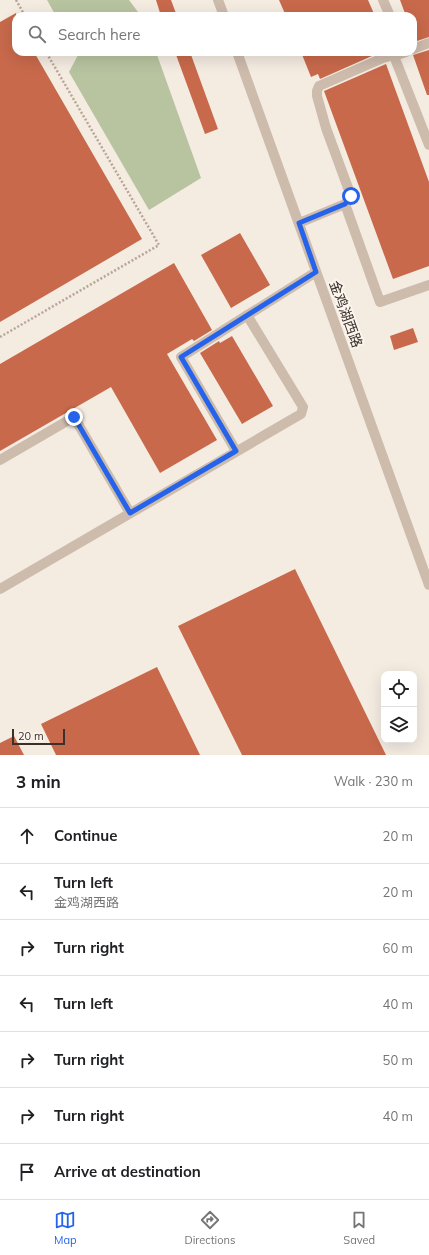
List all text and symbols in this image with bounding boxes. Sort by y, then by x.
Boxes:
search box [12,12,417,56]
icon: search [26,23,48,45]
text: Search here [58,25,140,44]
route start [342,187,360,205]
street label: 金鸡湖西路 [326,278,366,350]
route end [65,408,83,426]
map controls [381,671,417,743]
button: locate [381,671,417,707]
button: layers [381,707,417,743]
scale bar [12,727,65,746]
text: 20 m [18,729,44,743]
text: 3 min [16,771,61,792]
text: Walk · 230 m [334,773,413,789]
icon: ahead [16,825,38,847]
text: Continue [54,826,117,845]
text: 20 m [383,828,413,844]
text: Turn left [54,873,113,892]
icon: left [16,881,38,903]
text: 20 m [383,884,413,900]
text: 金鸡湖西路 [54,894,119,910]
icon: right [16,937,38,959]
text: Turn right [54,938,124,957]
text: 60 m [383,940,413,956]
icon: left [16,993,38,1015]
text: Turn left [54,994,113,1013]
text: 40 m [383,996,413,1012]
icon: right [16,1049,38,1071]
text: Turn right [54,1050,124,1069]
text: 50 m [383,1052,413,1068]
icon: right [16,1105,38,1127]
text: Turn right [54,1106,124,1125]
text: 40 m [383,1108,413,1124]
icon: arrive [16,1161,38,1183]
text: Arrive at destination [54,1162,201,1181]
tab: Map [54,1209,77,1247]
tab: Directions [185,1209,235,1247]
tab: Saved [343,1209,375,1247]

